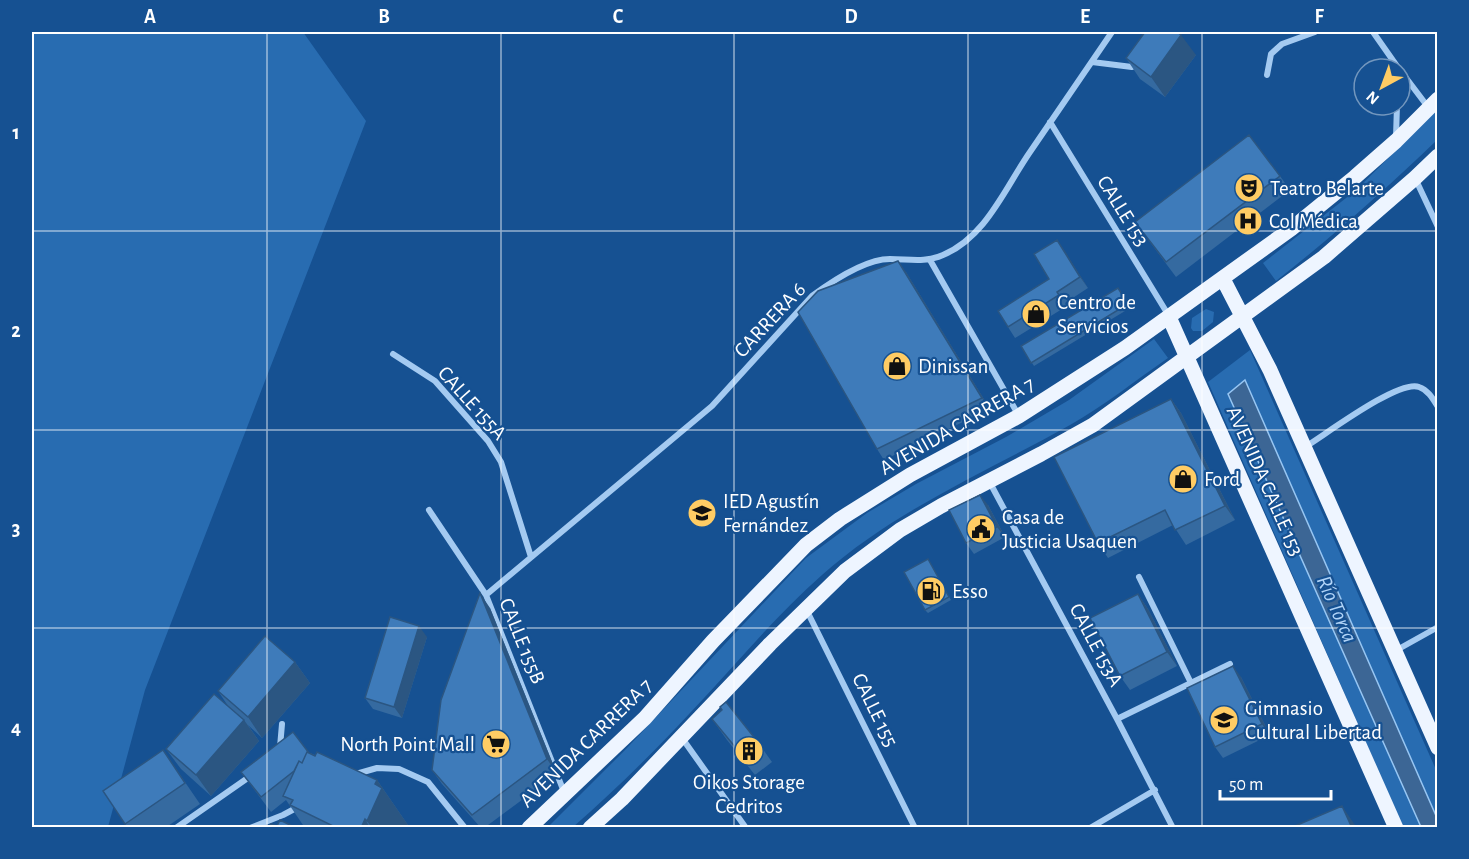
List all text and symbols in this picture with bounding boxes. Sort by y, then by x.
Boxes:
text: A [144,7,156,27]
text: B [378,7,390,27]
text: C [613,7,624,27]
text: D [844,7,858,27]
text: E [1080,7,1090,27]
text: F [1314,7,1324,27]
north arrow [1352,57,1412,117]
text: N [1363,88,1382,107]
text: 1 [12,123,20,143]
street label: CALLE 153 [1093,172,1153,250]
theatre icon: Teatro Belarte [1233,172,1265,204]
place label: Teatro Belarte [1270,178,1384,199]
hospital icon: Col Médica [1232,205,1264,237]
place label: Col Médica [1269,211,1358,232]
street label: CARRERA 6 [730,279,810,361]
place label: Centro de Servicios [1057,292,1136,337]
shop icon: Centro de Servicios [1020,298,1052,330]
text: 2 [11,321,21,341]
shop icon: Dinissan [881,350,913,382]
place label: Dinissan [918,356,988,377]
street label: CALLE 155A [434,362,510,444]
street label: AVENIDA CARRERA 7 [876,373,1038,479]
street label: AVENIDA CALLE 153 [1223,403,1307,559]
shop icon: Ford [1167,463,1199,495]
place label: Ford [1204,469,1240,490]
place label: IED Agustín Fernández [723,491,819,536]
school or university icon: IED Agustín Fernández [686,497,718,529]
place label: Casa de Justicia Usaquen [1002,507,1137,552]
public building icon: Casa de Justicia Usaquen [965,513,997,545]
text: 3 [12,519,20,539]
water label: Río Torca [1313,572,1361,646]
fuel station icon: Esso [915,575,947,607]
place label: Esso [952,581,988,602]
street label: CALLE 155B [495,595,549,687]
street label: CALLE 153A [1065,600,1127,690]
street label: CALLE 155 [848,670,902,750]
street label: AVENIDA CARRERA 7 [516,675,656,811]
place label: Gimnasio Cultural Libertad [1245,698,1382,743]
school or university icon: Gimnasio Cultural Libertad [1208,704,1240,736]
text: 4 [11,718,21,738]
supermarket icon: North Point Mall [480,728,512,760]
place label: North Point Mall [340,734,475,755]
building icon: Oikos Storage Cedritos [733,735,765,767]
scale bar [1220,763,1331,801]
place label: Oikos Storage Cedritos [693,772,805,817]
text: 50 m [1229,776,1263,794]

